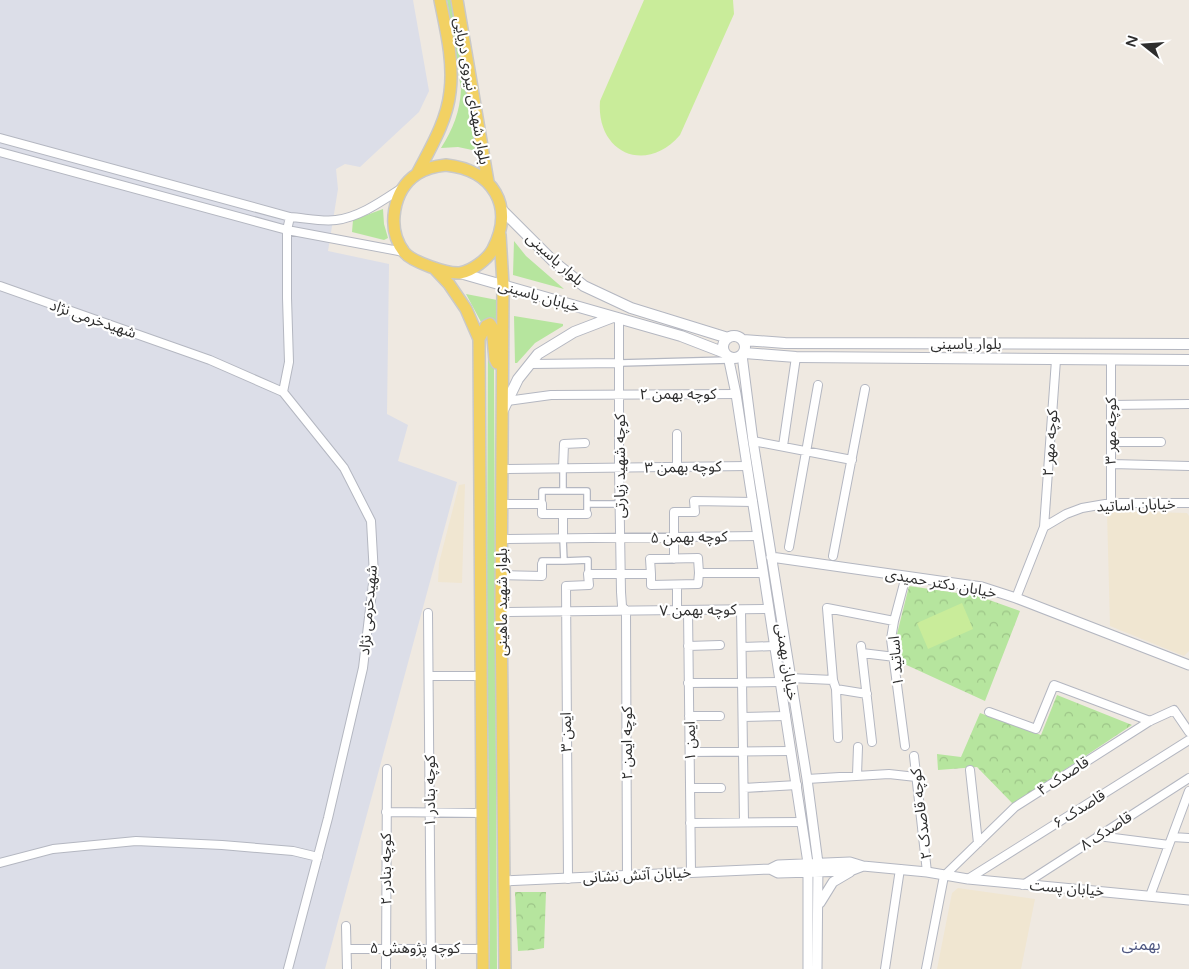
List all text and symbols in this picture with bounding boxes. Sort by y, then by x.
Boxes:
street label: بلوار شهدای نیروی دریایی [450,16,494,166]
north arrow [1119,20,1169,70]
text: N [1122,33,1142,49]
street label: بلوار یاسینی [523,229,587,289]
street label: خیابان یاسینی [496,276,582,316]
street label: شهیدخرمی نژاد [47,296,139,342]
street label: بلوار یاسینی [931,335,1001,353]
street label: کوچه بهمن ۲ [639,385,717,404]
street label: کوچه مهر ۳ [1102,397,1121,465]
street label: کوچه مهر ۲ [1039,408,1062,477]
street label: کوچه شهید زیارتی [611,413,630,518]
street label: کوچه بهمن ۳ [644,457,723,478]
street label: خیابان اساتید [1096,495,1176,515]
street label: کوچه بهمن ۵ [650,527,729,548]
street label: بلوار شهید ماهینی [493,548,511,656]
street label: شهیدخرمی نژاد [355,564,381,656]
street label: خیابان دکتر حمیدی [884,564,998,602]
street label: کوچه بهمن ۷ [659,600,738,621]
street label: خیابان بهمنی [772,622,802,702]
street label: اساتید ۱ [885,635,907,687]
street label: کوچه ایمن ۲ [618,705,637,780]
street label: ایمن ۳ [557,712,575,752]
street label: ایمن ۱ [681,721,699,761]
street label: قاصدک ۴ [1034,752,1093,799]
street label: کوچه بنادر ۱ [421,754,440,827]
street label: کوچه قاصدک ۲ [906,767,937,861]
street label: قاصدک ۶ [1050,786,1109,832]
street label: قاصدک ۸ [1077,807,1136,854]
street label: کوچه بنادر ۲ [377,832,396,905]
street label: خیابان آتش نشانی [582,863,692,887]
street label: خیابان پست [1029,876,1105,901]
district label: بهمنی [1122,935,1160,955]
street label: کوچه پژوهش ۵ [370,939,461,958]

